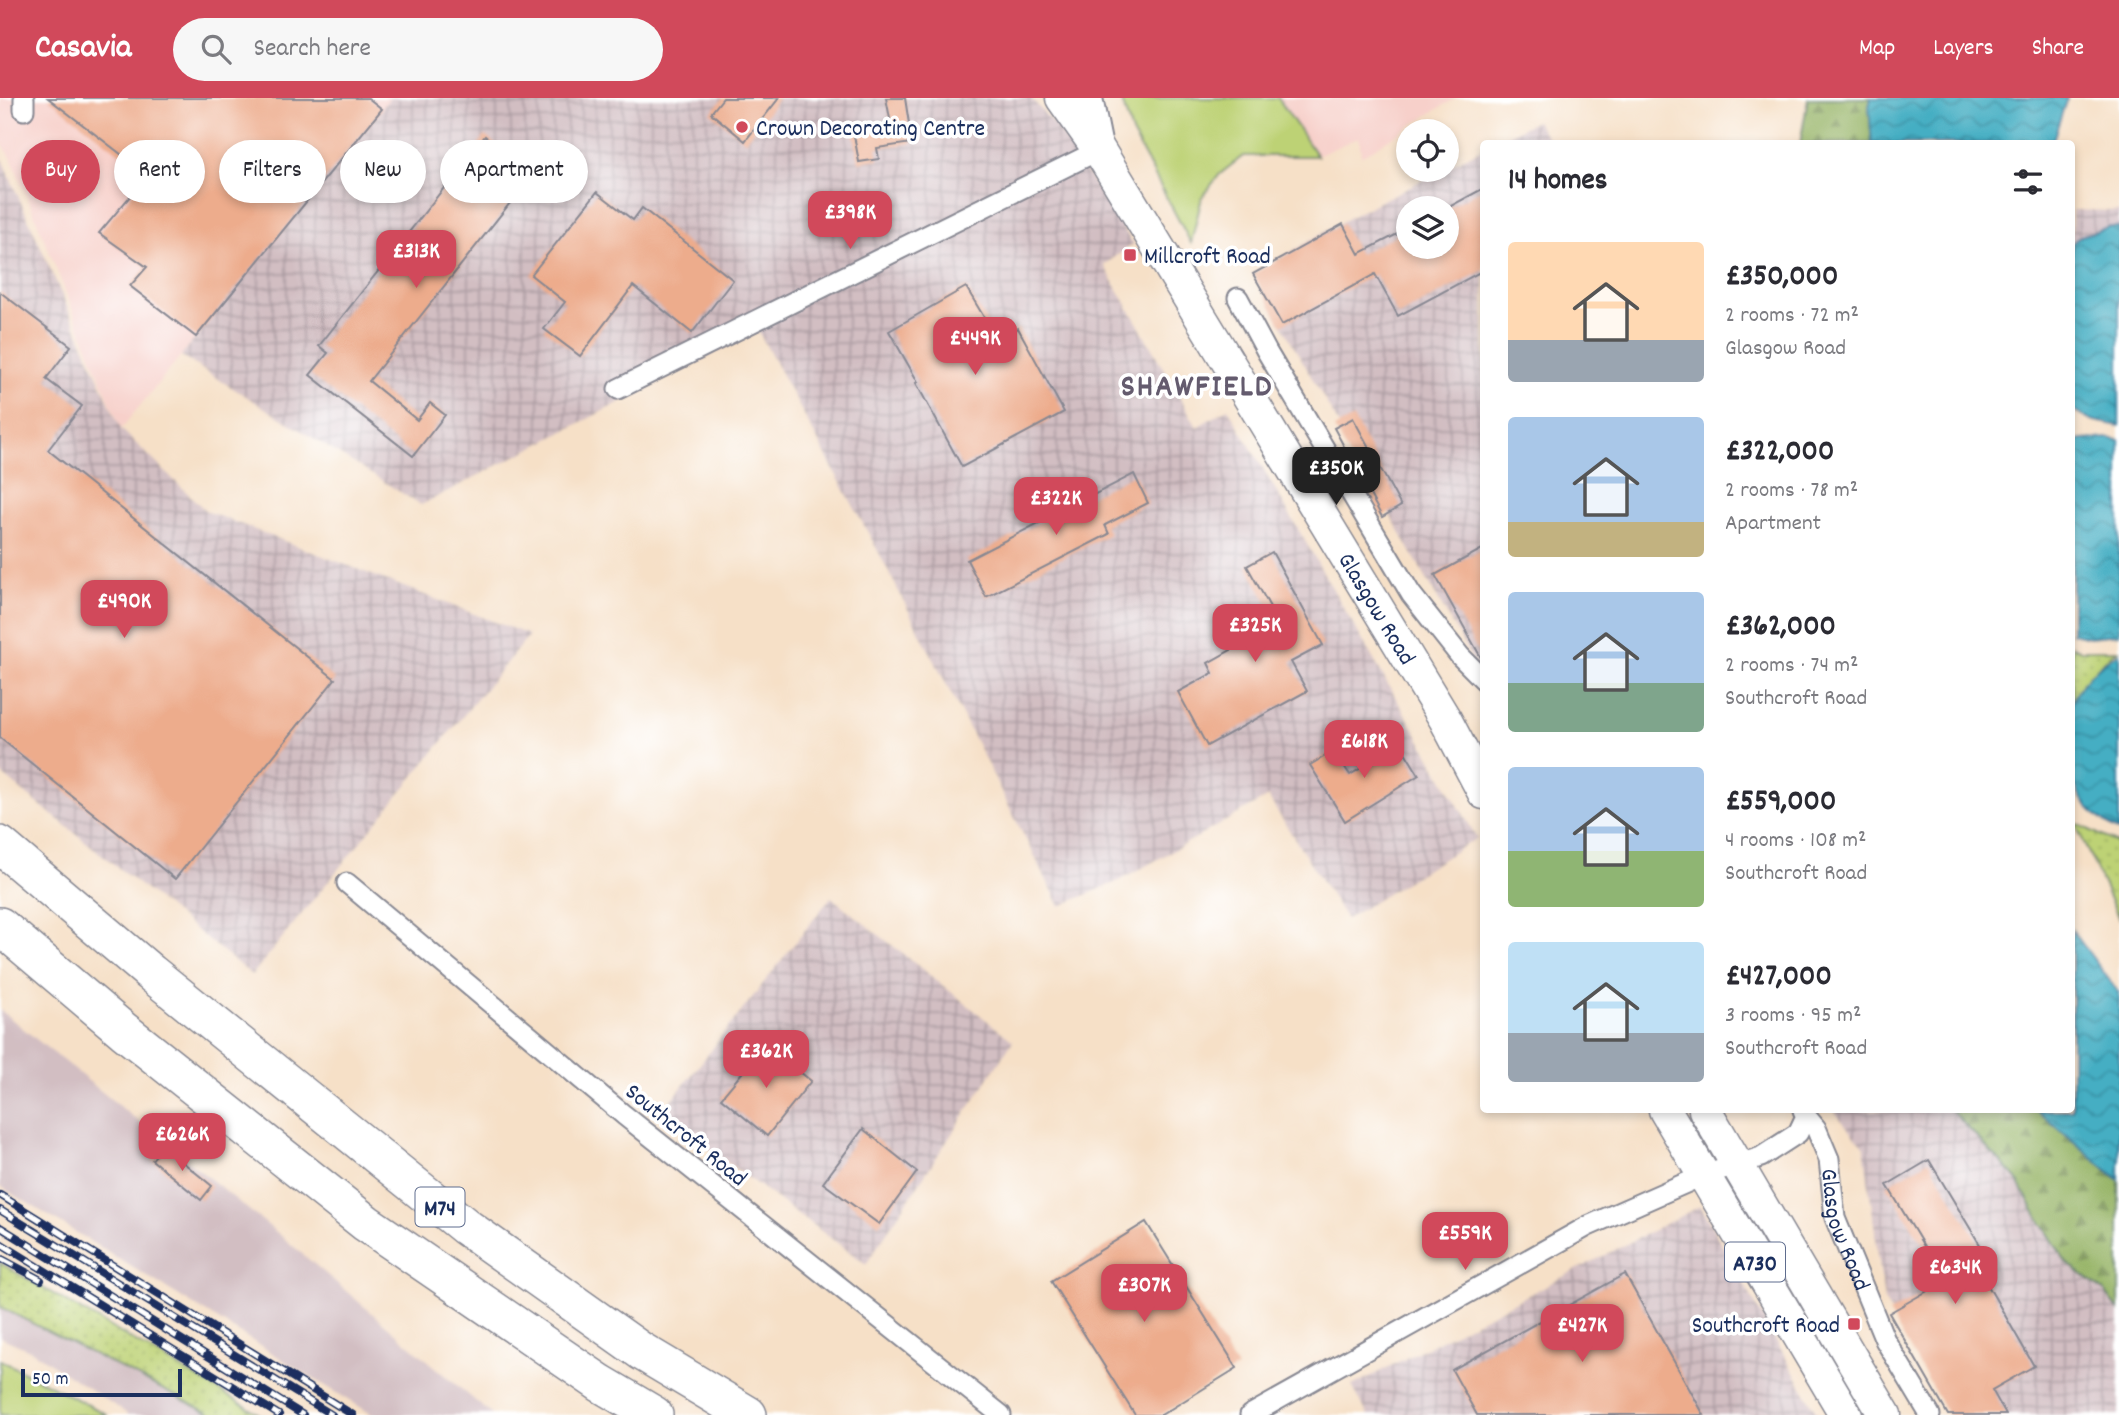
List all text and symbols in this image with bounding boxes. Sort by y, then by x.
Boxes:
search box [173,18,663,81]
text: Casavia [35,26,131,73]
icon: search [197,30,235,68]
text: Search here [253,31,371,68]
text: Map [1859,32,1895,66]
text: Layers [1933,32,1994,66]
text: Share [2032,32,2084,66]
place label: Crown Decorating Centre [756,113,985,147]
marker: Crown Decorating Centre [734,119,750,135]
map controls [1396,119,1459,259]
button: locate [1396,119,1459,182]
chip: Buy [21,140,100,203]
chip: Rent [114,140,205,203]
chip: Filters [219,140,326,203]
chip: New [340,140,426,203]
chip: Apartment [440,140,588,203]
text: 14 homes [1508,161,1607,204]
icon: filters [2009,163,2047,201]
pin: £398K [801,192,899,251]
button: layers [1396,196,1459,259]
text: £398K [824,197,876,230]
pin: £313K [367,230,465,290]
text: £313K [392,236,440,269]
place label: Millcroft Road [1144,241,1271,275]
marker: Millcroft Road [1122,247,1138,263]
text: £350,000 [1725,257,1838,300]
icon: home [1564,270,1648,354]
text: 2 rooms · 72 m² [1725,300,1859,333]
pin: £449K [926,317,1024,377]
text: £449K [949,323,1001,356]
text: Glasgow Road [1725,333,1846,366]
district label: SHAWFIELD [1121,366,1273,412]
text: £322,000 [1725,432,1834,475]
icon: home [1564,445,1648,529]
pin: £350K [1287,448,1385,507]
text: £350K [1308,453,1364,486]
text: 2 rooms · 78 m² [1725,475,1858,508]
pin: £322K [1007,478,1105,537]
text: £322K [1030,483,1082,516]
text: Apartment [1725,508,1821,541]
street label: Glasgow Road [1328,547,1422,672]
pin: £490K [75,580,173,640]
text: £490K [97,586,151,619]
pin: £325K [1206,604,1304,664]
text: £362,000 [1725,607,1836,650]
text: £325K [1228,610,1282,643]
icon: home [1564,620,1648,704]
text: 2 rooms · 74 m² [1725,650,1858,683]
text: Southcroft Road [1725,683,1867,716]
pin: £618K [1315,720,1413,780]
text: £618K [1340,726,1388,759]
text: £559,000 [1725,782,1836,825]
icon: home [1564,795,1648,879]
text: 4 rooms · 108 m² [1725,825,1866,858]
text: Southcroft Road [1725,858,1867,891]
text: £427,000 [1725,957,1832,1000]
icon: home [1564,970,1648,1054]
text: 3 rooms · 95 m² [1725,1000,1861,1033]
pin: £362K [717,1030,815,1090]
text: Southcroft Road [1725,1033,1867,1066]
text: £362K [739,1036,793,1069]
street label: Southcroft Road [617,1076,753,1196]
pin: £626K [133,1114,231,1173]
text: £626K [155,1119,209,1152]
street label: Glasgow Road [1810,1167,1877,1296]
road number: M74 [416,1188,464,1226]
pin: £559K [1416,1212,1514,1272]
text: £559K [1438,1218,1492,1251]
road number: A730 [1725,1242,1785,1282]
pin: £634K [1906,1246,2004,1306]
text: £634K [1928,1252,1982,1285]
pin: £307K [1095,1264,1193,1324]
text: £307K [1117,1270,1171,1303]
pin: £427K [1533,1304,1631,1364]
text: £427K [1557,1310,1607,1343]
place label: Southcroft Road [1692,1310,1840,1344]
marker: Southcroft Road [1846,1316,1862,1332]
scale bar [21,1366,182,1398]
text: 50 m [32,1367,69,1394]

